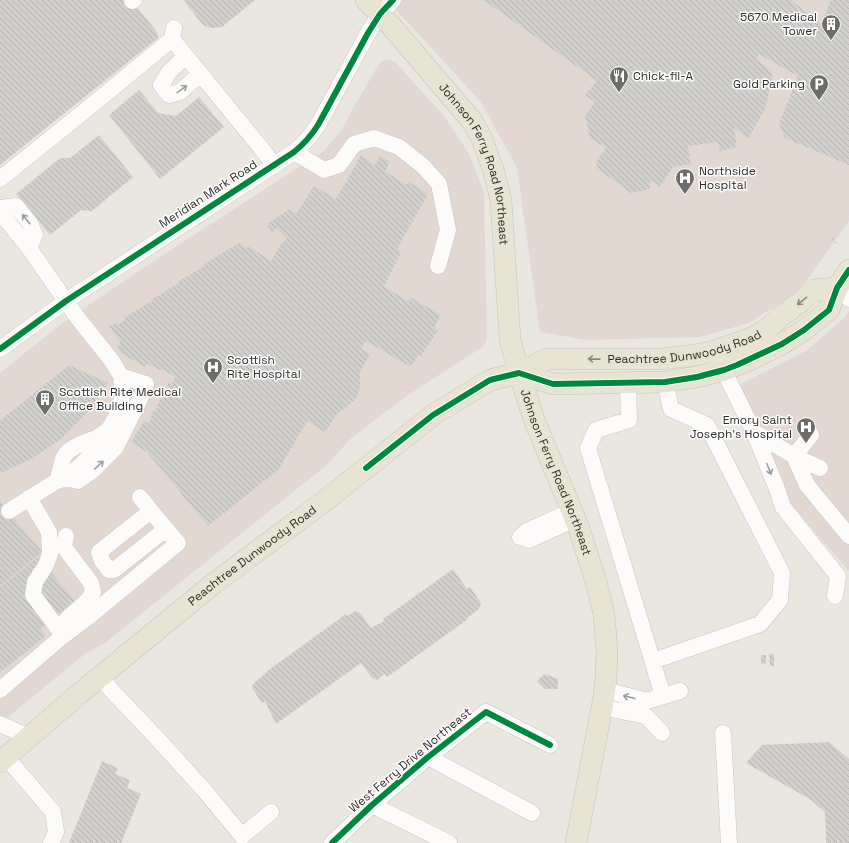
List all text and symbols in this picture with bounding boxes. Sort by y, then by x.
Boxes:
place label: 5670 Medical Tower [740,9,817,39]
building icon: 5670 Medical Tower [820,13,842,41]
restaurant icon: Chick-fil-A [608,65,630,93]
place label: Chick-fil-A [633,68,694,84]
parking icon: Gold Parking [808,73,830,101]
place label: Gold Parking [733,76,805,92]
street label: Johnson Ferry Road Northeast [435,80,512,246]
one-way arrow [177,85,188,93]
street label: Meridian Mark Road [156,156,260,232]
place label: Northside Hospital [699,163,756,193]
hospital icon: Northside Hospital [674,167,696,195]
one-way arrow [22,213,31,224]
one-way arrow [796,296,807,305]
street label: Peachtree Dunwoody Road [607,326,765,367]
place label: Scottish Rite Hospital [227,352,301,382]
one-way arrow [588,355,601,363]
hospital icon: Scottish Rite Hospital [202,356,224,384]
place label: Scottish Rite Medical Office Building [59,384,181,414]
street label: Johnson Ferry Road Northeast [517,387,595,558]
building icon: Scottish Rite Medical Office Building [34,388,56,416]
place label: Emory Saint Joseph's Hospital [690,412,792,442]
hospital icon: Emory Saint Joseph's Hospital [795,416,817,444]
one-way arrow [94,460,104,469]
one-way arrow [765,462,773,474]
street label: Peachtree Dunwoody Road [185,502,320,609]
one-way arrow [623,692,636,700]
street label: West Ferry Drive Northeast [345,704,475,816]

